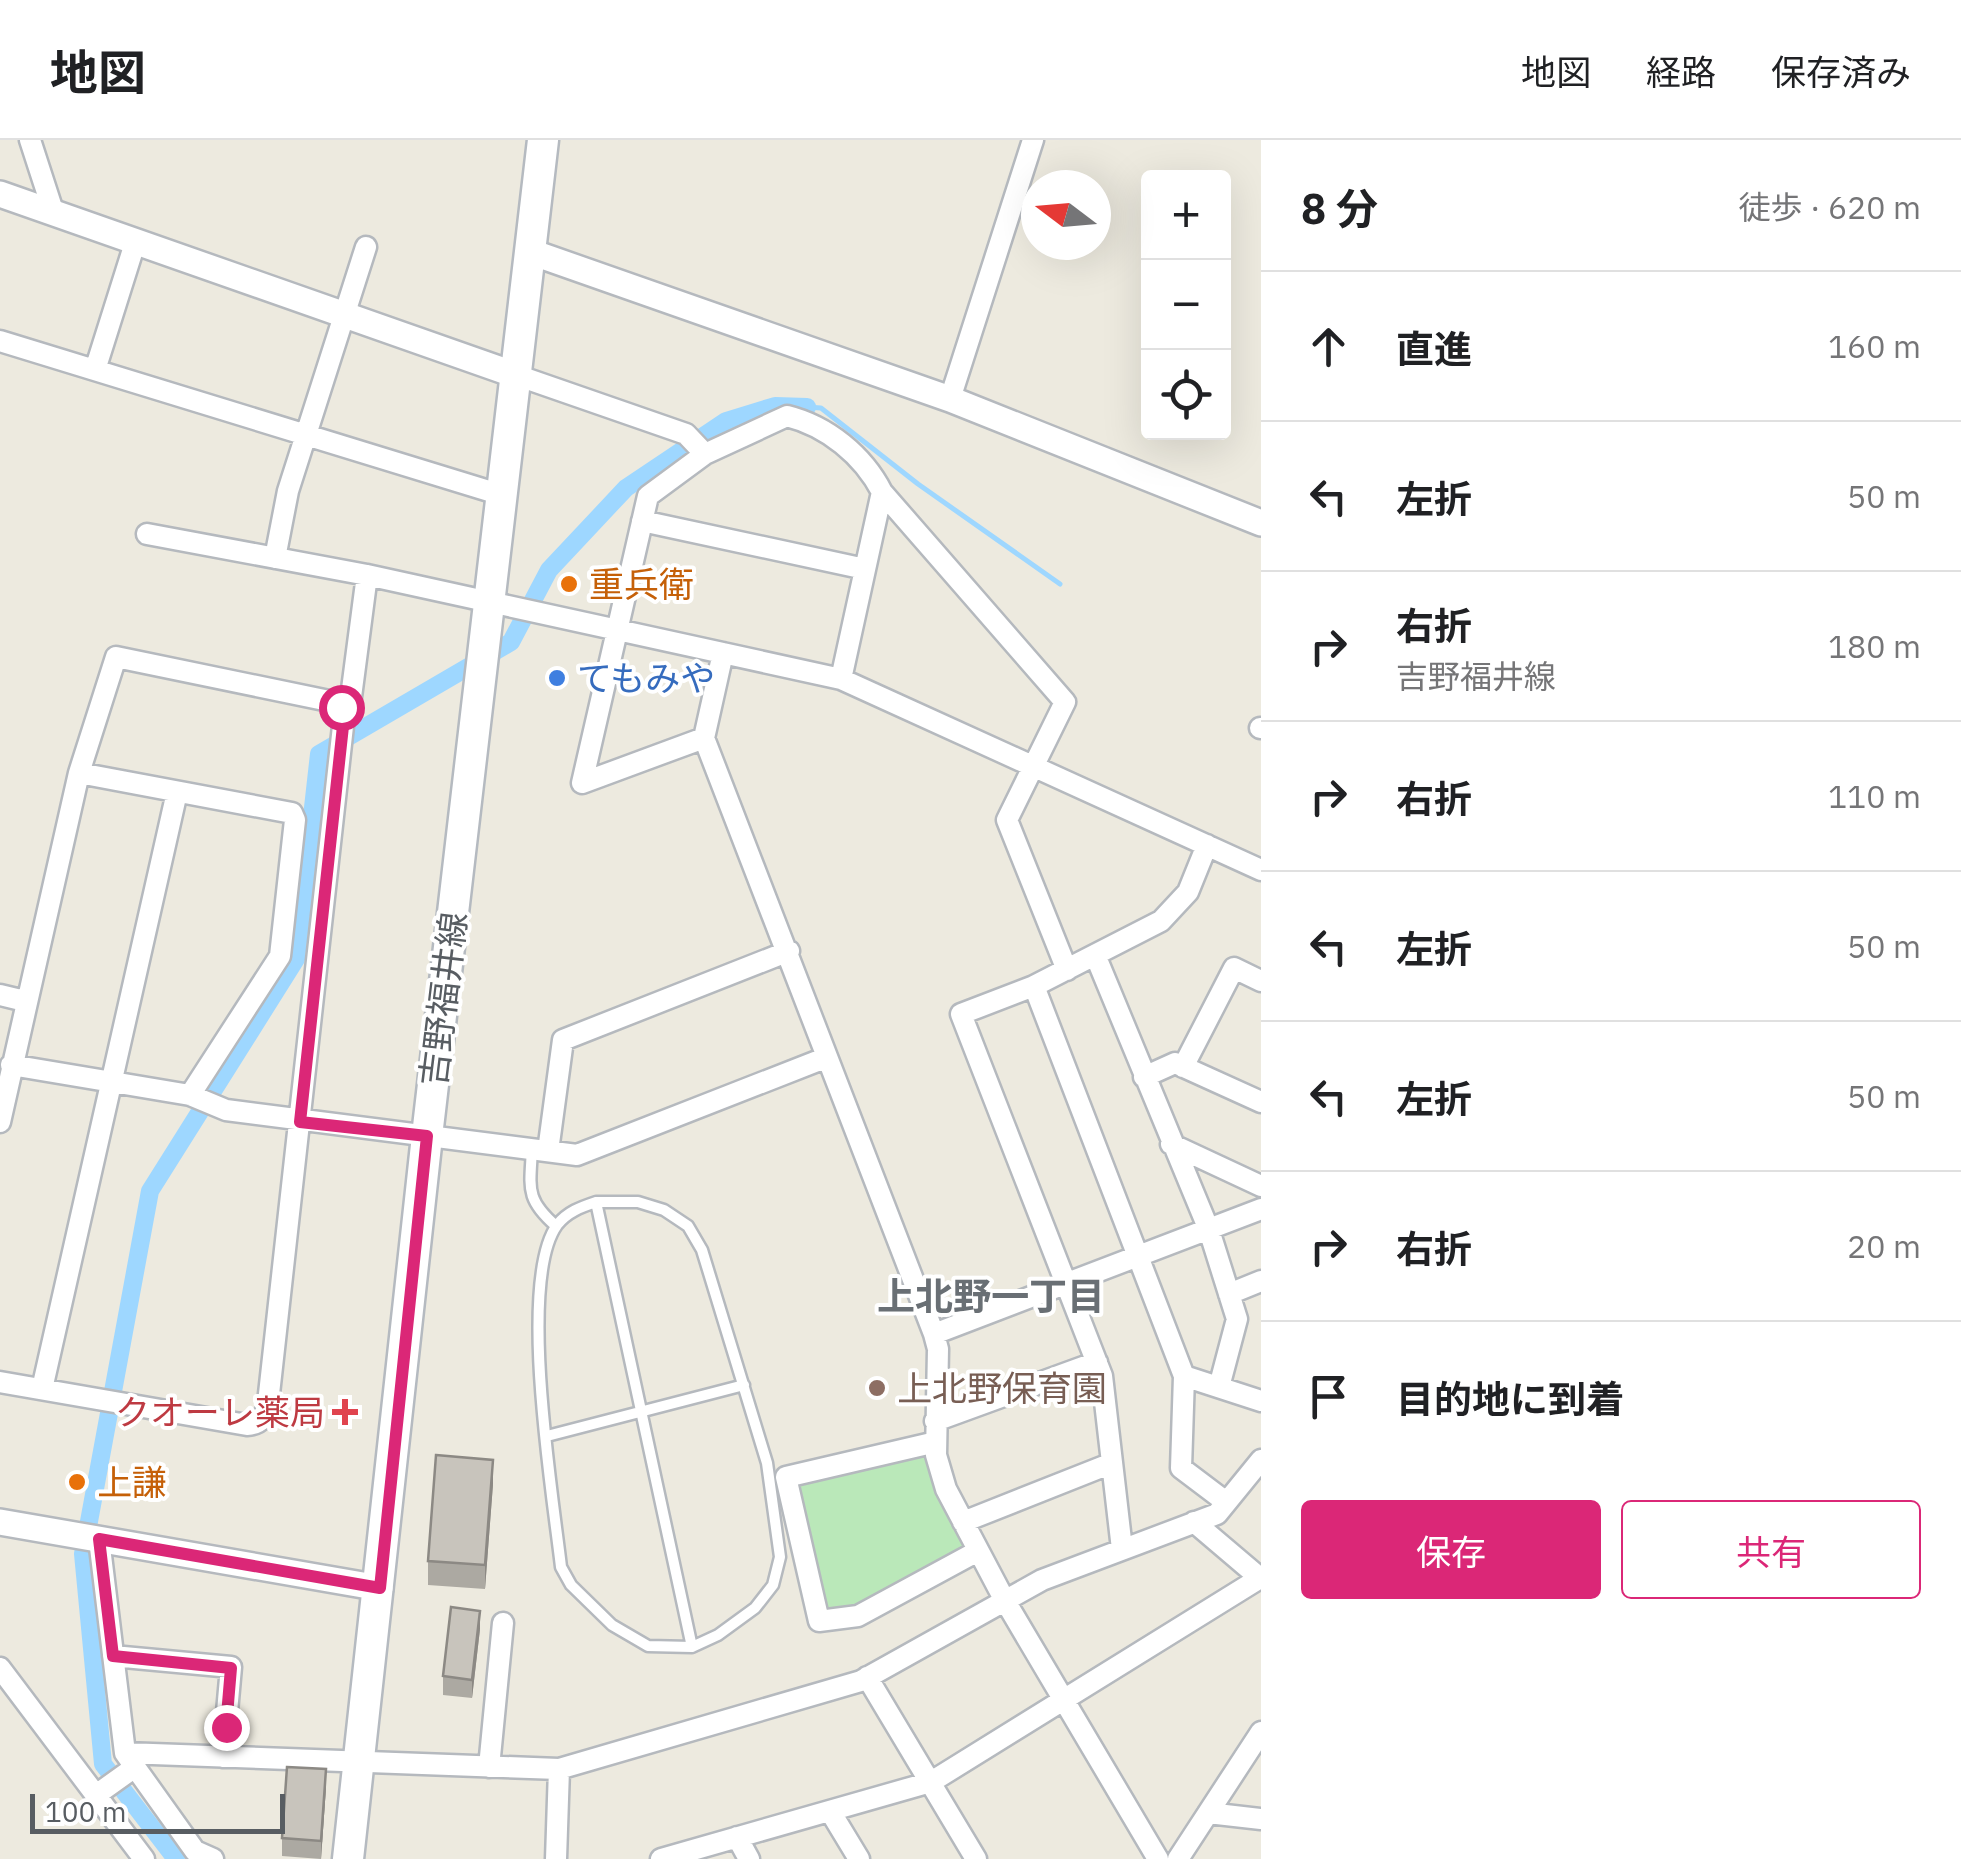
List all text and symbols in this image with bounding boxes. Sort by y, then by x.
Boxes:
text: 地図 [50,41,146,103]
text: 地図 [1521,49,1591,95]
text: 経路 [1646,49,1716,95]
text: 保存済み [1771,49,1911,95]
north arrow [1021,170,1111,260]
map controls [1141,170,1231,440]
button: + [1141,170,1231,260]
text: 8 分 [1301,181,1378,236]
text: 徒歩 · 620 m [1738,186,1921,228]
button: − [1141,260,1231,350]
icon: ahead [1301,319,1356,374]
text: 直進 [1396,324,1472,373]
text: 160 m [1828,325,1921,367]
button: locate [1141,350,1231,440]
icon: left [1301,469,1356,524]
text: 左折 [1396,474,1472,523]
text: 50 m [1847,475,1921,517]
place label: 重兵衛 [589,561,694,607]
marker: 重兵衛 [558,573,580,595]
text: 右折 [1396,601,1472,650]
icon: right [1301,619,1356,674]
text: 180 m [1828,625,1921,667]
place label: てもみや [577,655,715,701]
text: 吉野福井線 [1396,655,1556,697]
marker: てもみや [546,667,568,689]
route start [319,685,365,731]
icon: right [1301,769,1356,824]
text: 右折 [1396,774,1472,823]
text: 110 m [1828,775,1921,817]
street label: 吉野福井線 [410,909,476,1089]
icon: left [1301,919,1356,974]
text: 左折 [1396,924,1472,973]
text: 50 m [1847,925,1921,967]
icon: left [1301,1069,1356,1124]
text: 左折 [1396,1074,1472,1123]
text: 50 m [1847,1075,1921,1117]
icon: right [1301,1219,1356,1274]
text: 右折 [1396,1224,1472,1273]
text: 20 m [1847,1225,1921,1267]
district label: 上北野一丁目 [877,1271,1105,1320]
place label: 上北野保育園 [897,1365,1107,1411]
icon: arrive [1301,1369,1356,1424]
text: 目的地に到着 [1396,1374,1624,1423]
marker: 上北野保育園 [866,1377,888,1399]
place label: クオーレ薬局 [115,1389,325,1435]
marker: クオーレ薬局 [334,1401,356,1423]
place label: 上謙 [97,1459,167,1505]
marker: 上謙 [66,1471,88,1493]
button: 保存 [1301,1500,1601,1599]
button: 共有 [1621,1500,1921,1599]
route end [204,1705,250,1751]
scale bar [30,1789,285,1834]
text: 100 m [45,1793,126,1830]

